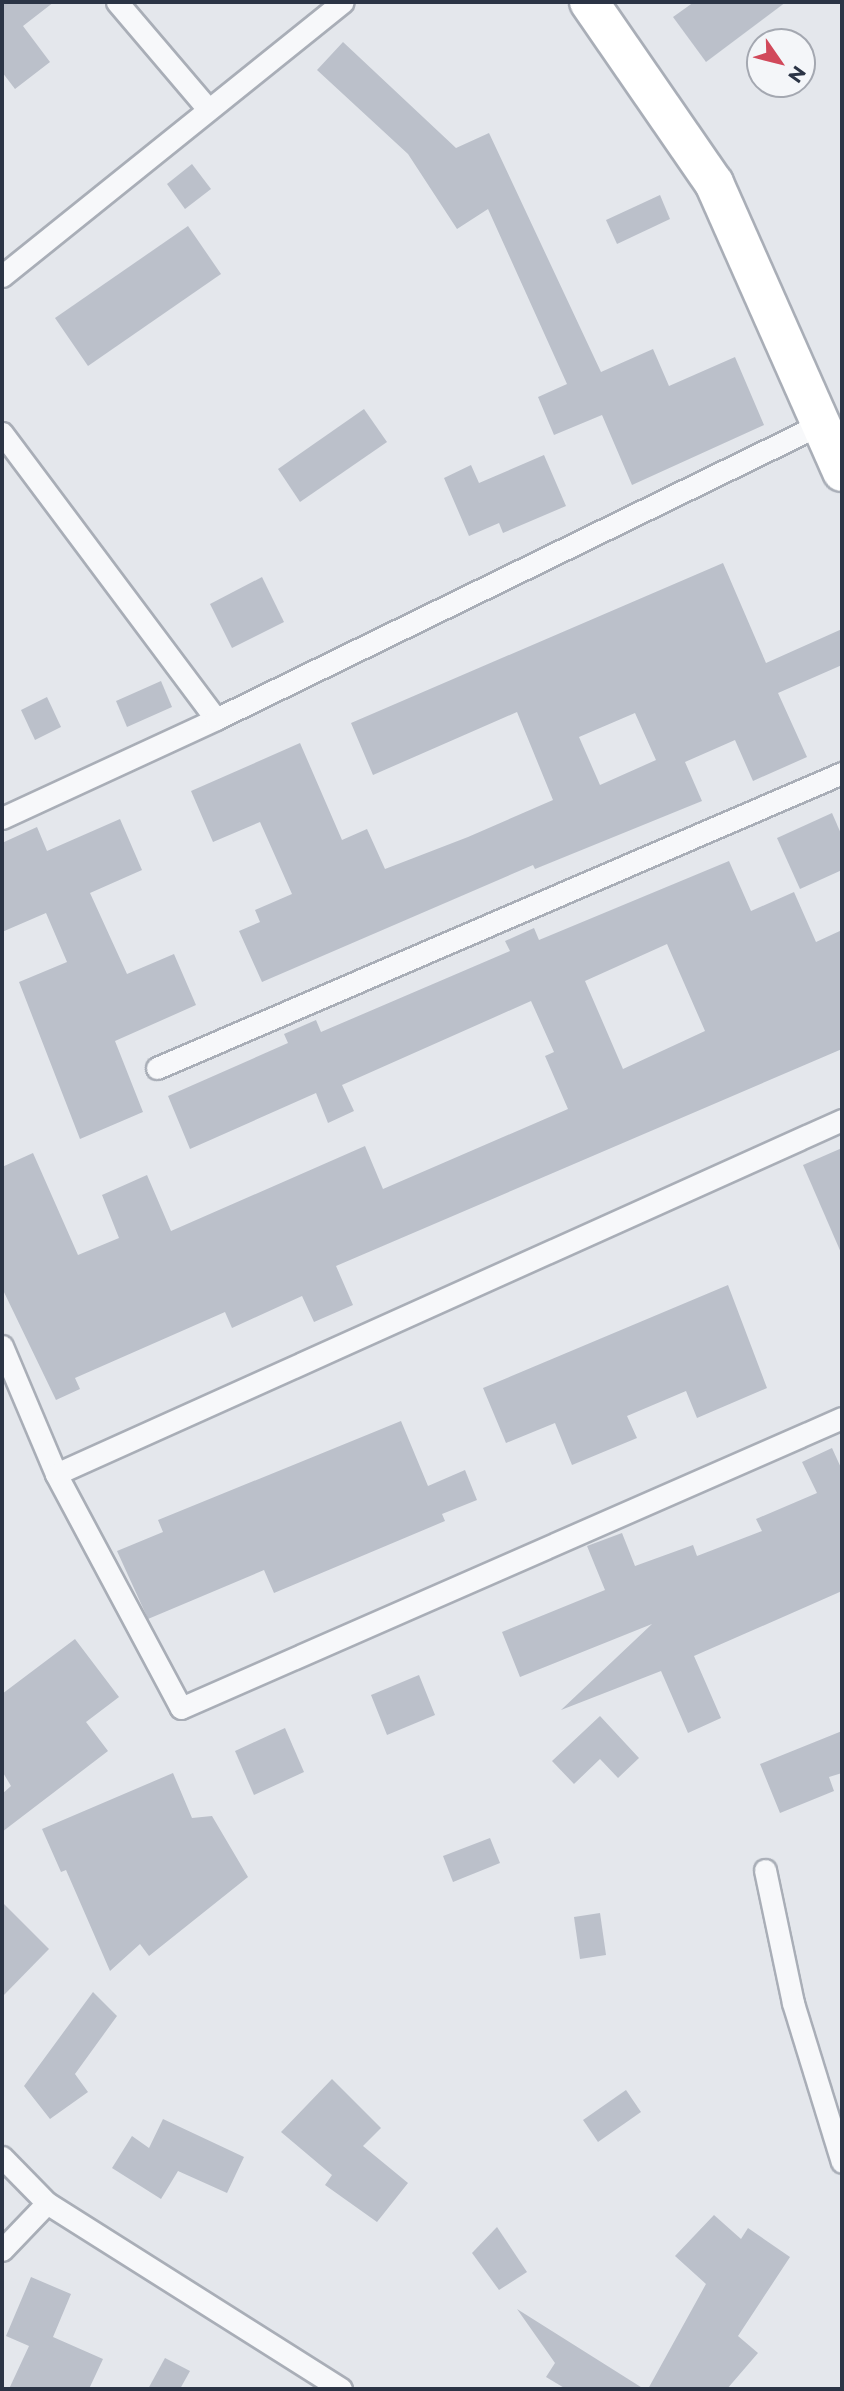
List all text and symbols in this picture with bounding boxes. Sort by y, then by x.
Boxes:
north arrow [746,28,816,98]
text: N [783,61,811,87]

